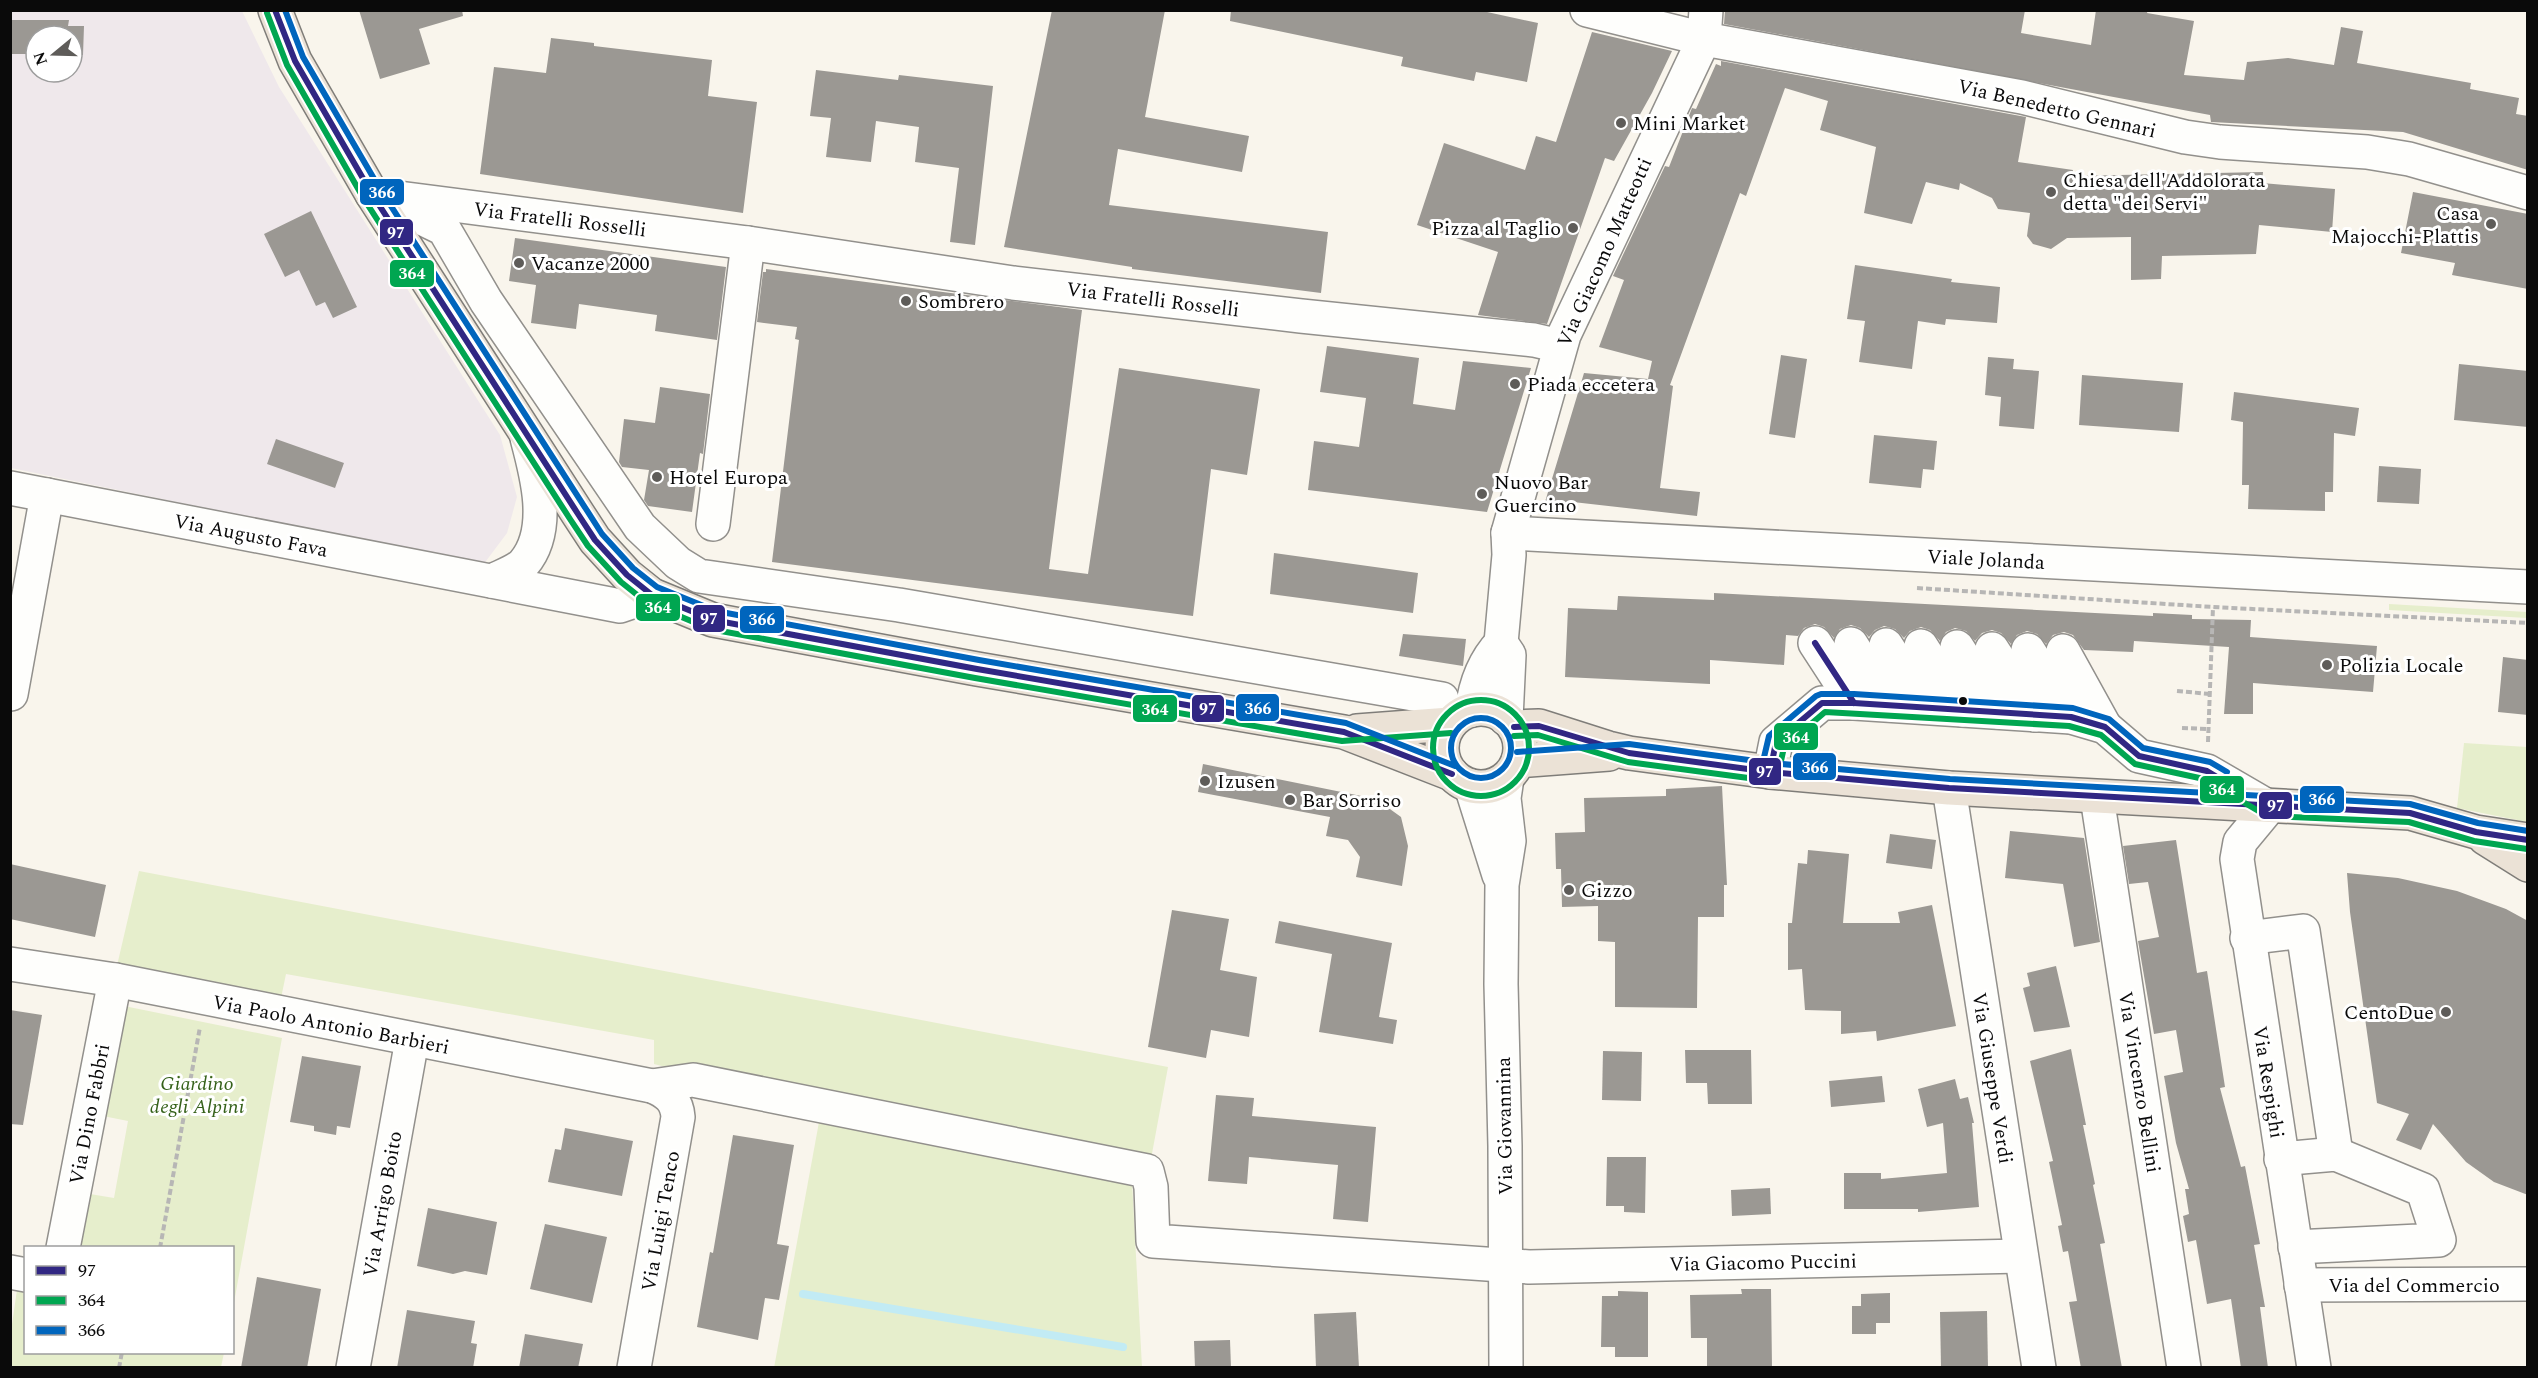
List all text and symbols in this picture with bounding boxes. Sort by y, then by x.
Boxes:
north arrow [24,24,84,84]
text: N [27,48,54,69]
street label: Via Benedetto Gennari [1954,71,2159,146]
place label: Mini Market [1633,109,1746,139]
marker: Mini Market [1614,116,1628,130]
street label: Via Giacomo Matteotti [1550,153,1660,352]
place label: Chiesa dell'Addolorata detta "dei Servi" [2063,166,2265,219]
line badge: 366 [359,178,405,206]
text: 366 [369,181,395,205]
marker: Chiesa dell'Addolorata detta "dei Servi" [2044,185,2058,199]
street label: Via Fratelli Rosselli [472,194,648,245]
place label: Casa Majocchi-Plattis [2331,199,2479,252]
place label: Pizza al Taglio [1431,214,1561,244]
marker: Casa Majocchi-Plattis [2484,217,2498,231]
line badge: 97 [379,218,414,246]
text: 97 [387,221,405,245]
marker: Pizza al Taglio [1566,221,1580,235]
place label: Vacanze 2000 [531,249,650,279]
marker: Vacanze 2000 [512,256,526,270]
line badge: 364 [389,259,435,288]
text: 364 [399,262,425,286]
street label: Via Fratelli Rosselli [1065,274,1241,325]
place label: Sombrero [918,287,1004,317]
marker: Sombrero [899,294,913,308]
place label: Piada eccetera [1527,370,1655,400]
marker: Piada eccetera [1508,377,1522,391]
place label: Hotel Europa [669,463,788,493]
place label: Nuovo Bar Guercino [1494,468,1588,521]
marker: Hotel Europa [650,470,664,484]
marker: Nuovo Bar Guercino [1475,487,1489,501]
street label: Via Augusto Fava [171,506,331,566]
street label: Viale Jolanda [1926,542,2046,578]
line badge: 364 [635,593,681,622]
text: 364 [645,596,671,620]
line badge: 97 [692,604,726,633]
line badge: 366 [739,605,785,634]
text: 97 [700,607,718,631]
text: 366 [749,608,775,632]
place label: Polizia Locale [2339,651,2463,681]
marker: Polizia Locale [2320,658,2334,672]
line badge: 366 [1235,693,1280,722]
line badge: 364 [1132,694,1178,723]
line badge: 97 [1191,694,1225,723]
unlabelled marker [1957,695,1969,707]
text: 97 [1199,697,1217,721]
text: 366 [1245,697,1271,721]
text: 364 [1142,698,1168,722]
line badge: 364 [1773,722,1819,751]
text: 364 [1783,726,1809,750]
line badge: 366 [1792,752,1837,781]
text: 366 [1802,756,1828,780]
line badge: 97 [1748,757,1782,786]
text: 97 [1756,760,1774,784]
place label: Izusen [1217,767,1276,797]
marker: Izusen [1198,774,1212,788]
line badge: 364 [2199,775,2245,804]
text: 364 [2209,778,2235,802]
line badge: 366 [2299,785,2345,814]
place label: Bar Sorriso [1302,786,1401,816]
text: 366 [2309,788,2335,812]
line badge: 97 [2258,791,2293,820]
marker: Bar Sorriso [1283,793,1297,807]
text: 97 [2267,794,2285,818]
place label: Gizzo [1581,876,1633,906]
marker: Gizzo [1562,883,1576,897]
street label: Via Paolo Antonio Barbieri [210,987,452,1063]
street label: Via Vincenzo Bellini [2110,989,2168,1175]
street label: Via Giuseppe Verdi [1964,990,2020,1166]
place label: CentoDue [2344,998,2434,1028]
marker: CentoDue [2439,1005,2453,1019]
street label: Via Respighi [2244,1024,2292,1141]
street label: Via Dino Fabbri [62,1041,118,1187]
street label: Via Giovannina [1489,1056,1521,1195]
park label: Giardino degli Alpini [150,1069,245,1122]
street label: Via Arrigo Boito [355,1129,411,1280]
street label: Via Luigi Tenco [634,1148,688,1294]
legend [24,1246,234,1354]
street label: Via Giacomo Puccini [1669,1246,1857,1280]
text: 97 [78,1257,96,1284]
street label: Via del Commercio [2328,1271,2500,1301]
text: 364 [78,1287,105,1314]
text: 366 [78,1317,105,1344]

